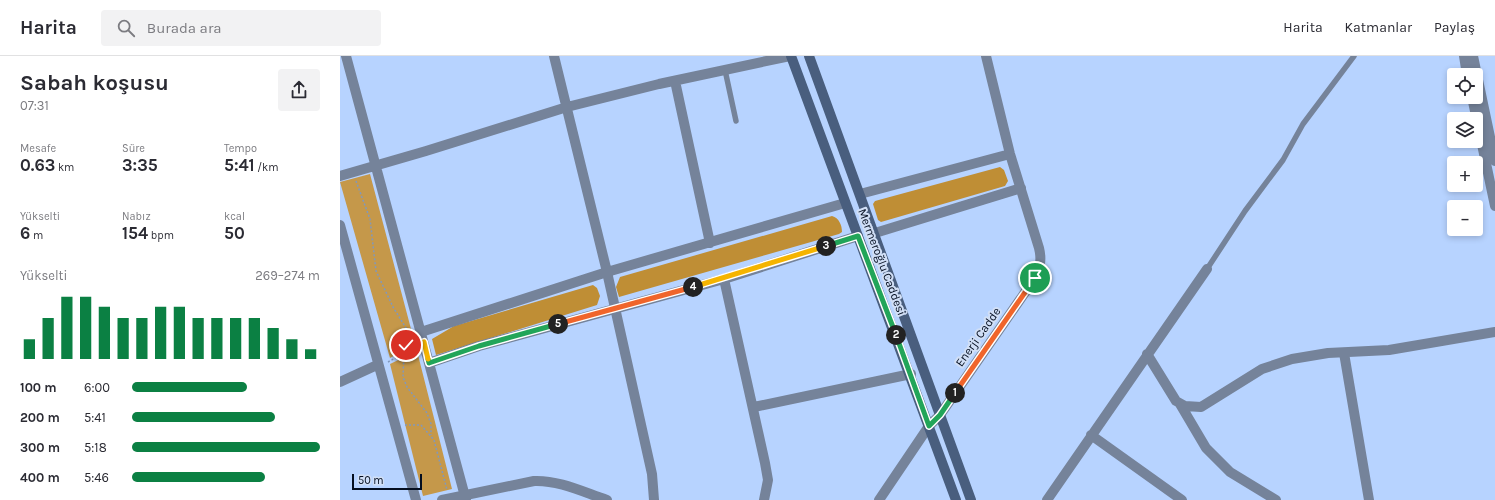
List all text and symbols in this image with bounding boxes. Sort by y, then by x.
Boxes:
search box [101,10,381,46]
text: Harita [20,17,77,39]
icon: search [115,17,137,39]
text: Burada ara [147,19,222,37]
text: Harita [1283,19,1323,36]
text: Katmanlar [1345,19,1412,36]
text: Paylaş [1434,19,1475,36]
map controls [1447,68,1483,236]
button: locate [1447,68,1483,104]
button: share [278,69,320,111]
text: Sabah koşusu [20,70,169,96]
text: 07:31 [20,98,49,113]
button: layers [1447,112,1483,148]
text: Mesafe [20,142,56,155]
text: Süre [122,142,145,155]
text: Tempo [224,142,257,155]
text: 0.63 [20,155,55,175]
text: 3:35 [122,155,158,175]
text: 5:41 [224,155,255,175]
button: + [1447,156,1483,192]
text: km [55,161,74,174]
text: /km [255,161,279,174]
button: − [1447,200,1483,236]
street label: Mermeroğlu Caddesi [855,207,909,317]
text: Yükselti [20,210,60,223]
text: Nabız [122,210,151,223]
text: kcal [224,210,245,223]
text: 6 [20,223,30,243]
text: 154 [122,223,148,243]
text: 50 [224,223,245,243]
text: m [30,229,43,242]
text: bpm [148,229,174,242]
pin: 3 [816,236,836,256]
text: 3 [823,239,829,252]
pin [1018,261,1052,295]
icon: arrive [1024,267,1046,289]
text: Yükselti [20,268,67,283]
text: 269–274 m [255,268,320,283]
pin: 4 [683,277,703,297]
text: 4 [690,280,696,293]
street label: Enerji Cadde [952,305,1004,369]
pin: 5 [548,314,568,334]
text: 5 [555,317,561,330]
pin: 2 [886,325,906,345]
pin [389,328,423,362]
text: 2 [893,328,899,341]
icon: check [395,334,417,356]
text: 100 m [20,380,57,395]
text: 6:00 [84,380,110,395]
pin: 1 [945,383,965,403]
text: 1 [953,386,957,399]
text: 200 m [20,410,60,425]
text: 5:41 [84,410,106,425]
text: 300 m [20,440,60,455]
text: 5:18 [84,440,107,455]
text: 400 m [20,470,60,485]
text: 5:46 [84,470,109,485]
scale bar [352,472,422,491]
text: 50 m [358,474,384,487]

